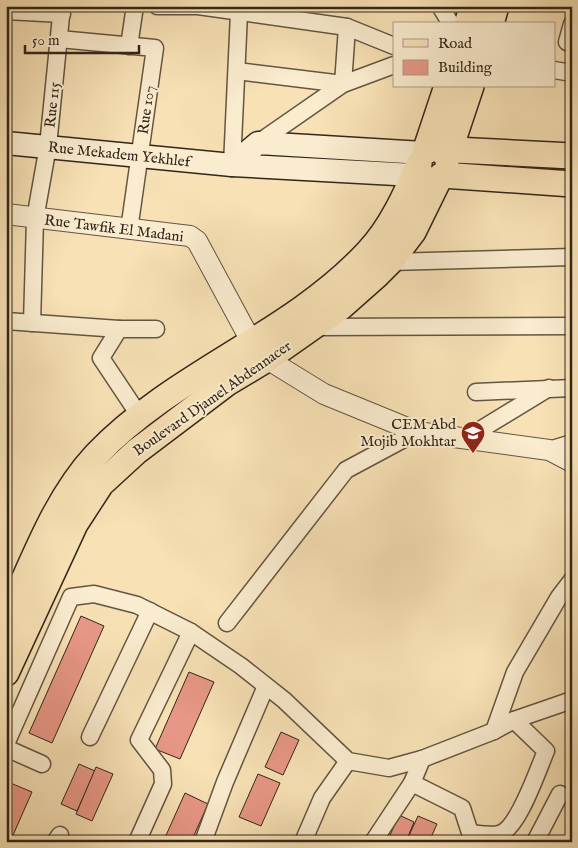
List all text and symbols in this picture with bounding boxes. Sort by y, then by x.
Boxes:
scale bar [25,22,139,54]
legend [393,22,556,88]
text: 50 m [32,31,60,50]
text: Road [438,34,473,53]
text: Building [438,58,493,77]
street label: Rue 115 [41,81,64,129]
street label: Rue 107 [134,84,159,136]
street label: Rue Mekadem Yekhlef [47,138,194,172]
street label: Rue Tawfik El Madani [43,211,185,246]
street label: Boulevard Djamel Abdennacer [130,336,295,460]
place label: CEM Abd Mojib Mokhtar [360,415,457,451]
school or university icon: CEM Abd Mojib Mokhtar [460,420,486,454]

